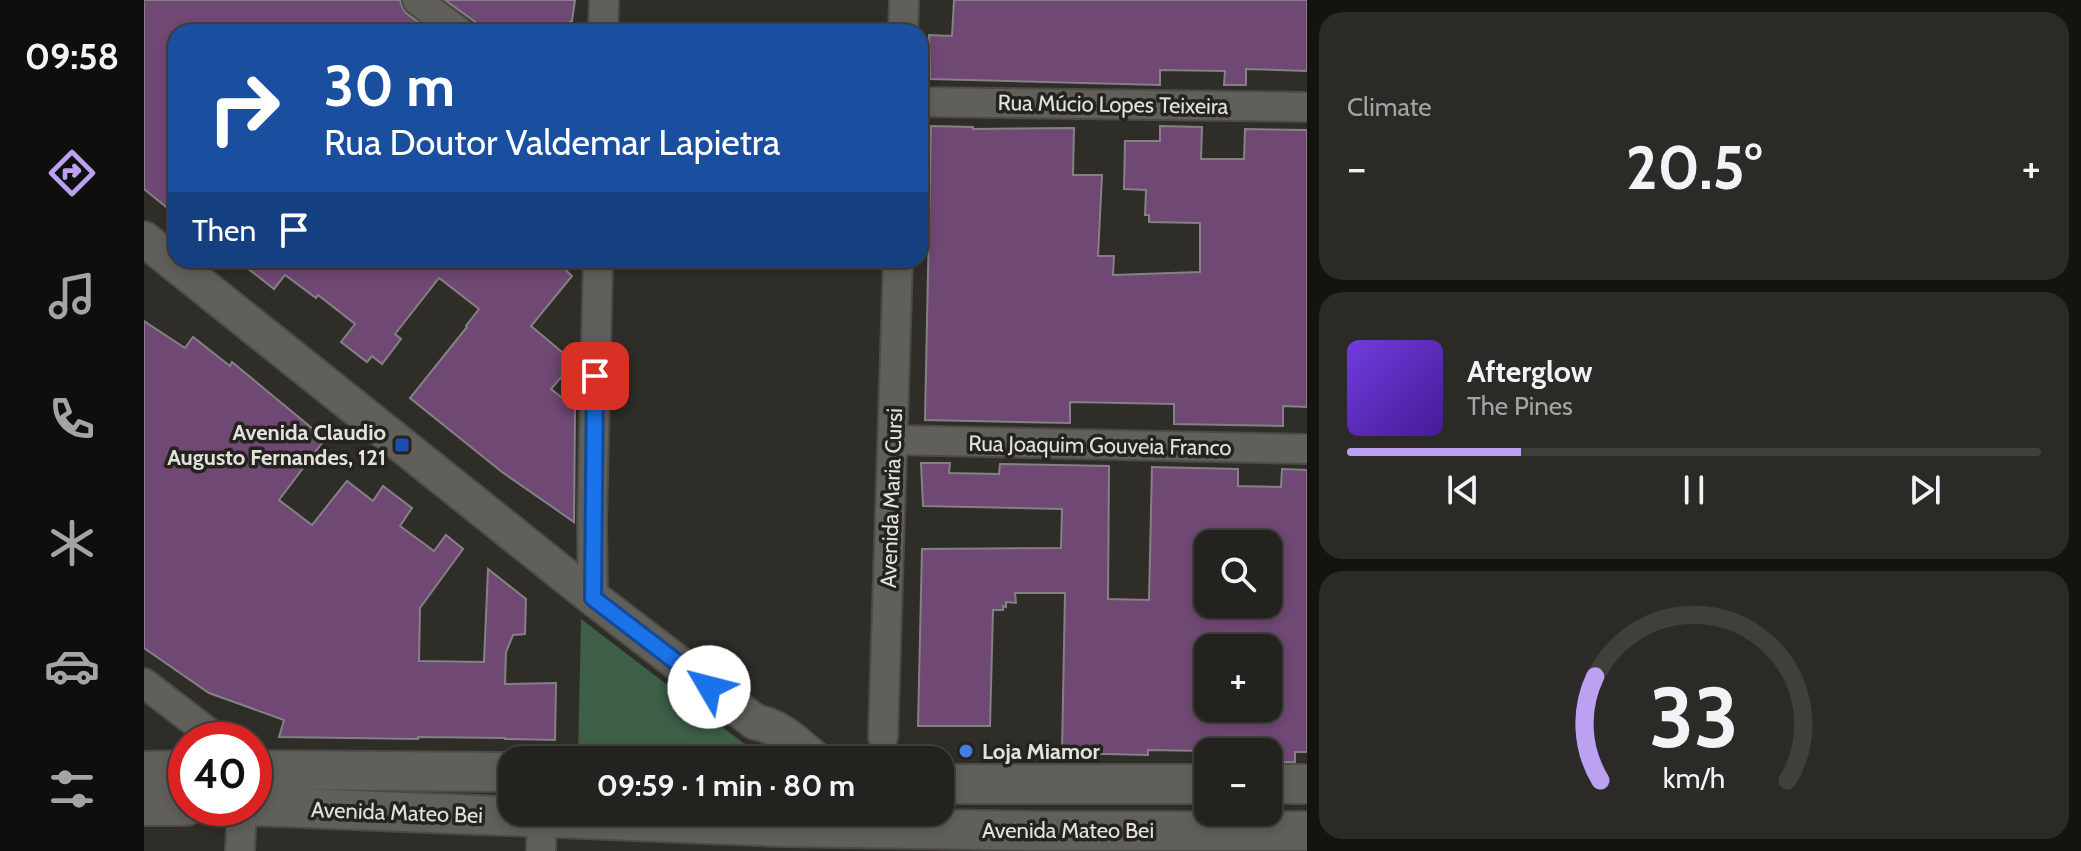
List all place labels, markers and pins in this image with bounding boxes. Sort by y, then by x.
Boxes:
pin [561,342,629,410]
place label: Avenida Claudio Augusto Fernandes, 121 [167,419,386,471]
marker: Avenida Claudio Augusto Fernandes, 121 [393,436,411,454]
place label: Loja Miamor [982,738,1101,765]
marker: Loja Miamor [957,742,975,760]

